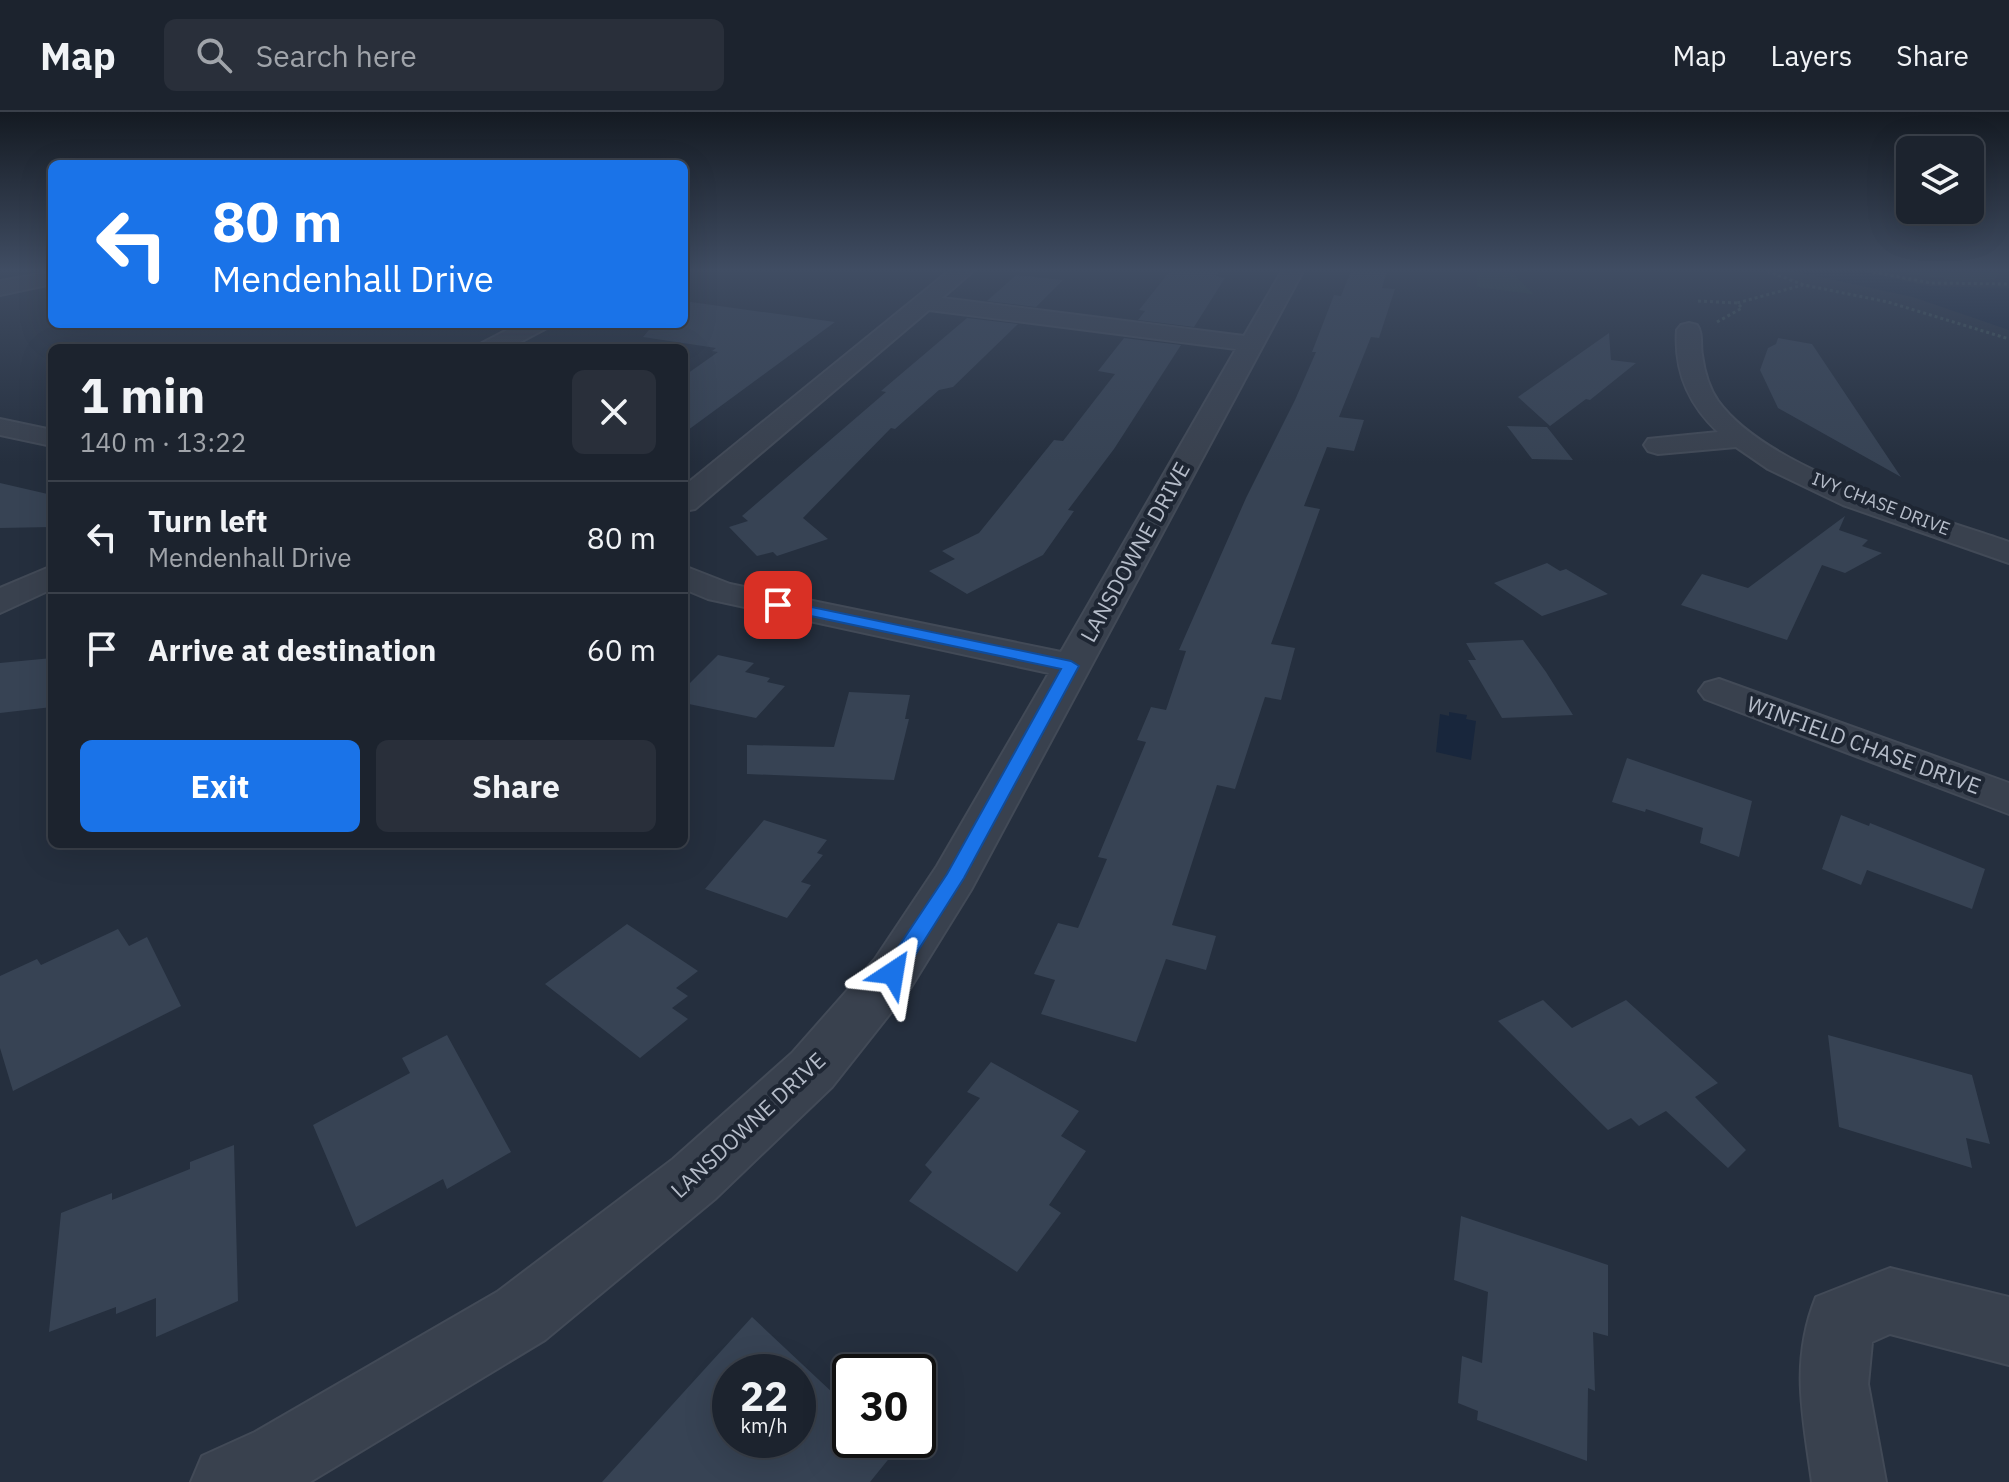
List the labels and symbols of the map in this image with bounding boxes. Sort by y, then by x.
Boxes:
street label: LANSDOWNE DRIVE [1073,457,1196,647]
street label: IVY CHASE DRIVE [1809,467,1953,540]
pin [744,571,812,639]
street label: WINFIELD CHASE DRIVE [1743,689,1985,800]
position arrow [851,931,935,1015]
street label: LANSDOWNE DRIVE [664,1045,831,1204]
speed limit sign: 30 [832,1354,936,1458]

